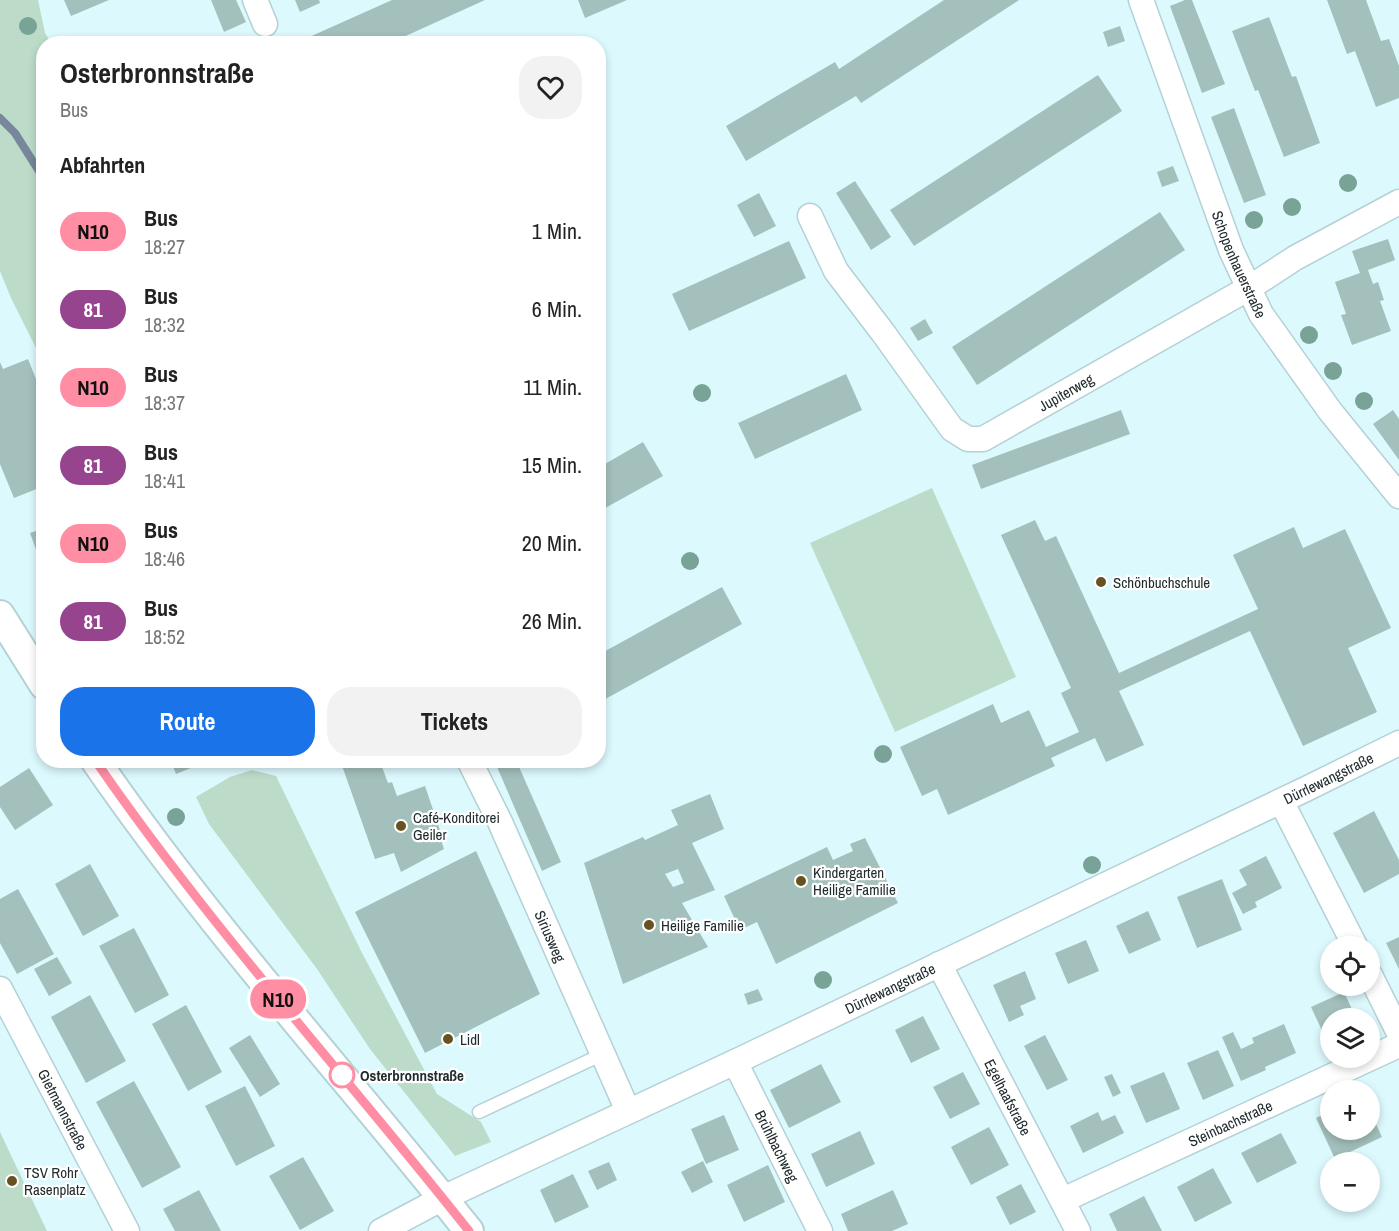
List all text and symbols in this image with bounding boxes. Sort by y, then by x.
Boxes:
text: Osterbronnstraße [60,54,254,92]
button: heart [519,56,582,119]
text: Bus [60,96,88,123]
text: Abfahrten [60,150,145,180]
text: Bus [144,203,178,233]
street label: Schopenhauerstraße [1207,208,1272,321]
text: 1 Min. [532,216,582,246]
text: N10 [77,217,109,246]
text: 18:27 [144,233,185,260]
text: Bus [144,281,178,311]
text: 6 Min. [532,294,582,324]
text: 81 [83,295,103,324]
text: 18:32 [144,311,185,338]
text: Bus [144,359,178,389]
street label: Jupiterweg [1034,368,1097,416]
text: 11 Min. [523,372,582,402]
text: N10 [77,373,109,402]
text: 18:37 [144,389,185,416]
text: Bus [144,437,178,467]
text: 15 Min. [522,450,582,480]
text: 81 [83,451,103,480]
text: 18:41 [144,467,185,494]
text: Bus [144,515,178,545]
text: 20 Min. [522,528,582,558]
text: N10 [77,529,109,558]
text: 18:46 [144,545,185,572]
place label: Schönbuchschule [1113,572,1210,593]
marker: Schönbuchschule [1094,575,1108,589]
text: Bus [144,593,178,623]
text: 26 Min. [522,606,582,636]
text: 81 [83,607,103,636]
text: 18:52 [144,623,185,650]
button: Route [60,687,315,756]
button: Tickets [327,687,582,756]
street label: Dürrlewangstraße [1280,747,1377,809]
place label: Café-Konditorei Geiler [413,807,500,845]
marker: Café-Konditorei Geiler [394,819,408,833]
place label: Kindergarten Heilige Familie [813,862,896,900]
marker: Kindergarten Heilige Familie [794,874,808,888]
street label: Siriusweg [530,907,571,965]
place label: Heilige Familie [661,915,744,936]
marker: Heilige Familie [642,918,656,932]
map controls [1320,936,1380,1212]
button: locate [1320,936,1380,996]
street label: Dürrlewangstraße [841,957,939,1019]
line badge: N10 [244,980,312,1018]
text: N10 [262,985,294,1014]
button: layers [1320,1008,1380,1068]
place label: Lidl [460,1029,480,1050]
marker: Lidl [441,1032,455,1046]
street label: Egelhaafstraße [980,1055,1037,1139]
marker: Osterbronnstraße [329,1062,355,1088]
street label: Gietmannstraße [33,1065,93,1154]
place label: Osterbronnstraße [360,1065,464,1086]
button: + [1320,1080,1380,1140]
street label: Steinbachstraße [1185,1094,1276,1151]
street label: Brühlbachweg [750,1106,804,1186]
button: − [1320,1152,1380,1212]
place label: TSV Rohr Rasenplatz [24,1162,86,1200]
marker: TSV Rohr Rasenplatz [5,1174,19,1188]

